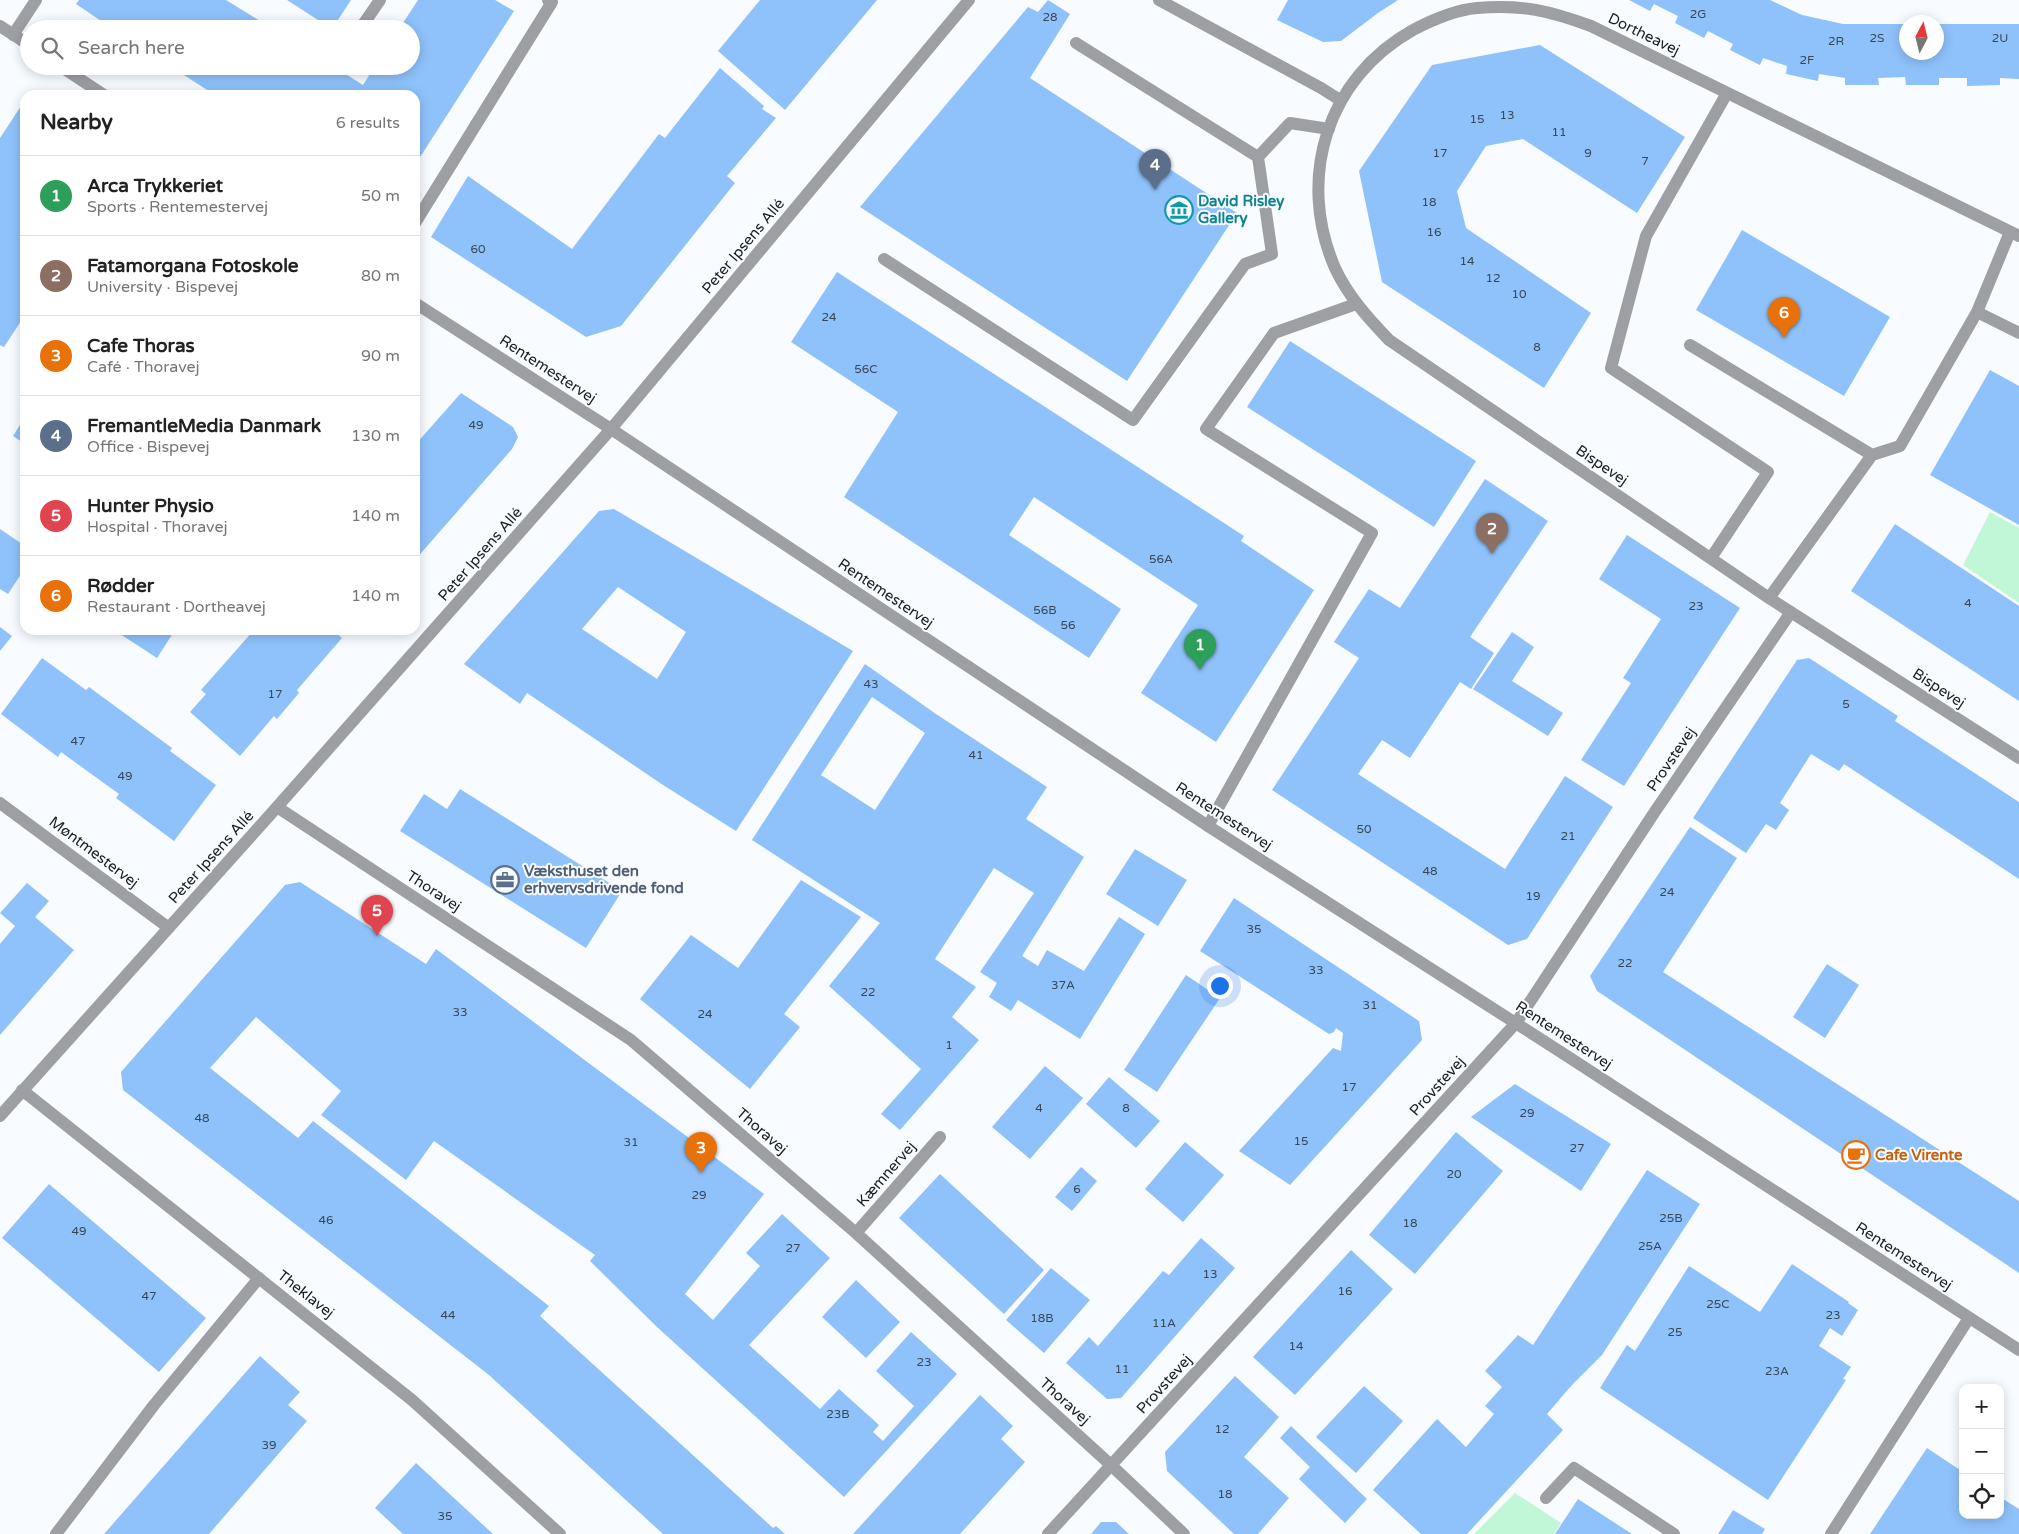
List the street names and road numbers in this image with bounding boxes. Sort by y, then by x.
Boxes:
street label: Dortheavej [1605,9,1683,59]
street label: Peter Ipsens Allé [698,195,788,297]
street label: Rentemestervej [496,331,600,407]
street label: Bispevej [1572,441,1632,489]
street label: Peter Ipsens Allé [434,503,526,605]
street label: Rentemestervej [835,554,937,632]
street label: Bispevej [1909,664,1969,712]
street label: Provstevej [1643,723,1699,795]
street label: Rentemestervej [1172,778,1276,854]
street label: Peter Ipsens Allé [165,807,257,907]
street label: Møntmestervej [46,812,142,892]
street label: Thoravej [403,867,465,915]
street label: Rentemestervej [1512,997,1616,1073]
street label: Provstevej [1406,1053,1468,1119]
street label: Thoravej [733,1104,791,1158]
street label: Kæmnervej [853,1138,919,1210]
street label: Rentemestervej [1852,1218,1956,1294]
street label: Theklavej [274,1266,338,1322]
street label: Provstevej [1133,1351,1195,1417]
street label: Thoravej [1036,1374,1094,1428]

